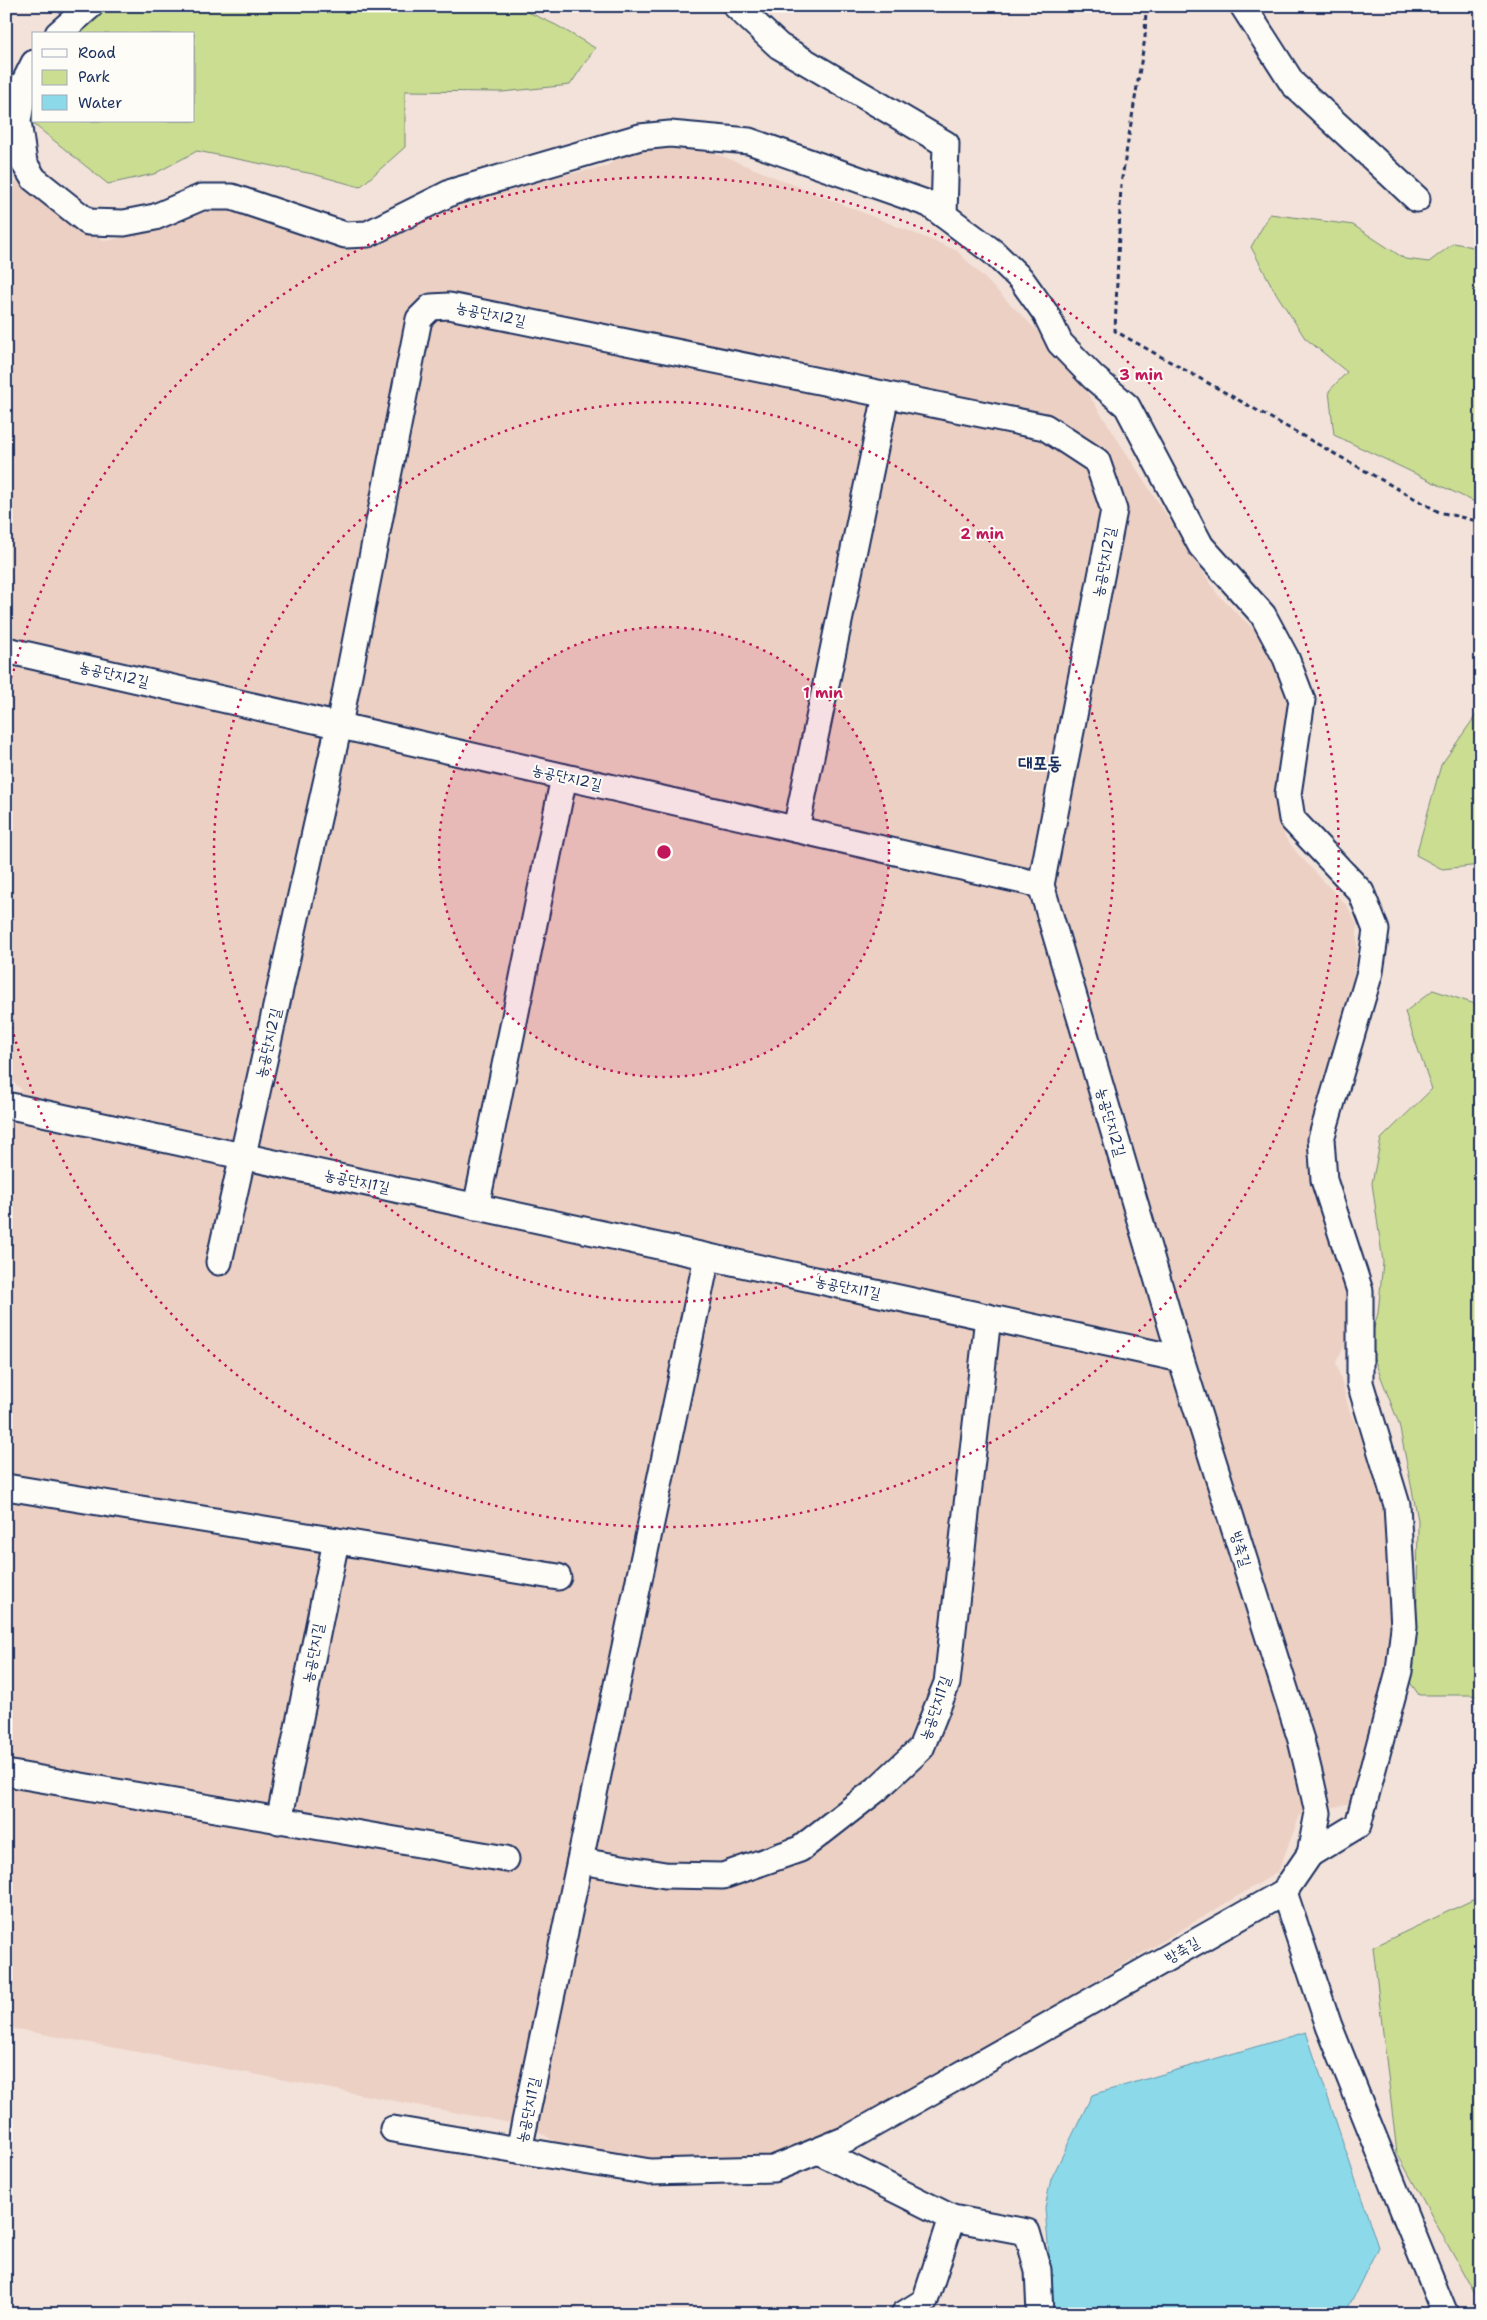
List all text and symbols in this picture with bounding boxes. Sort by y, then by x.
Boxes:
legend [32,32,195,122]
text: Road [78,43,116,63]
text: Park [78,67,110,87]
text: Water [78,93,122,113]
street label: 농공단지2길 [454,297,528,331]
text: 3 min [1119,365,1163,385]
text: 2 min [960,524,1004,544]
street label: 농공단지2길 [1087,525,1121,599]
street label: 농공단지2길 [77,656,151,692]
text: 1 min [803,683,843,703]
district label: 대포동 [1018,751,1062,775]
street label: 농공단지2길 [530,759,604,795]
centre of rings [655,843,673,861]
street label: 농공단지2길 [250,1006,286,1080]
street label: 농공단지2길 [1092,1085,1130,1159]
street label: 농공단지1길 [322,1164,392,1198]
street label: 농공단지1길 [813,1270,883,1304]
street label: 방축길 [1226,1529,1256,1569]
street label: 농공단지길 [297,1621,329,1685]
street label: 농공단지1길 [915,1673,955,1743]
street label: 방축길 [1161,1932,1203,1968]
street label: 농공단지1길 [511,2075,545,2145]

